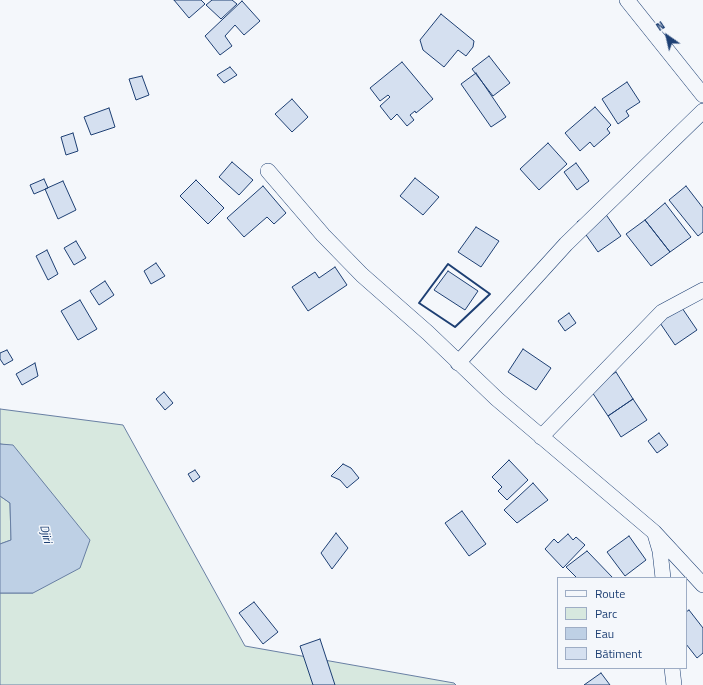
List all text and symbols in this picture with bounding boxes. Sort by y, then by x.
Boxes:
north arrow [647,16,687,56]
text: N [653,17,668,35]
water label: Djiri [36,523,54,545]
legend [557,577,687,669]
text: Route [595,584,625,603]
text: Parc [595,604,617,623]
text: Eau [595,624,614,643]
text: Bâtiment [595,644,642,663]

